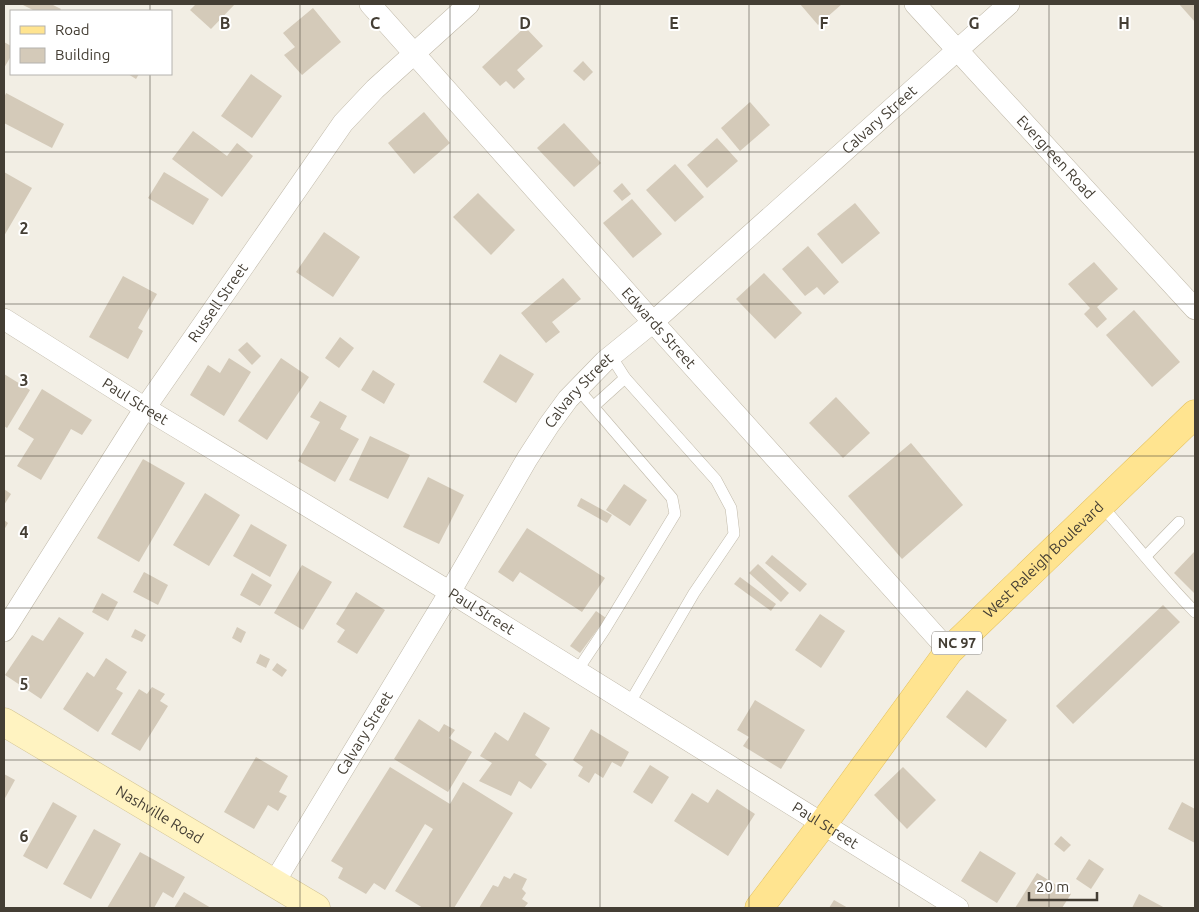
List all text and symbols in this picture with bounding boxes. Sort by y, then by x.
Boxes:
legend [10,10,172,75]
text: B [220,14,230,32]
text: C [370,14,380,32]
text: D [519,14,531,32]
text: E [669,14,679,32]
text: F [820,14,829,32]
text: G [968,14,980,32]
text: H [1118,14,1130,32]
text: Road [55,21,90,38]
text: Building [55,46,110,63]
street label: Calvary Street [838,81,920,157]
street label: Evergreen Road [1014,112,1098,202]
text: 2 [19,219,29,237]
street label: Russell Street [184,260,251,345]
street label: Edwards Street [618,284,700,372]
street label: Calvary Street [541,349,616,431]
text: 3 [19,371,29,389]
street label: Paul Street [99,374,172,428]
street label: West Raleigh Boulevard [980,498,1107,621]
text: 4 [19,523,29,541]
street label: Paul Street [446,584,518,638]
road number: NC 97 [932,632,982,654]
text: 5 [19,675,29,693]
street label: Calvary Street [332,688,396,778]
street label: Nashville Road [113,782,206,847]
street label: Paul Street [790,798,862,852]
text: 6 [19,827,29,845]
scale bar [1029,870,1096,902]
text: 20 m [1036,878,1069,895]

